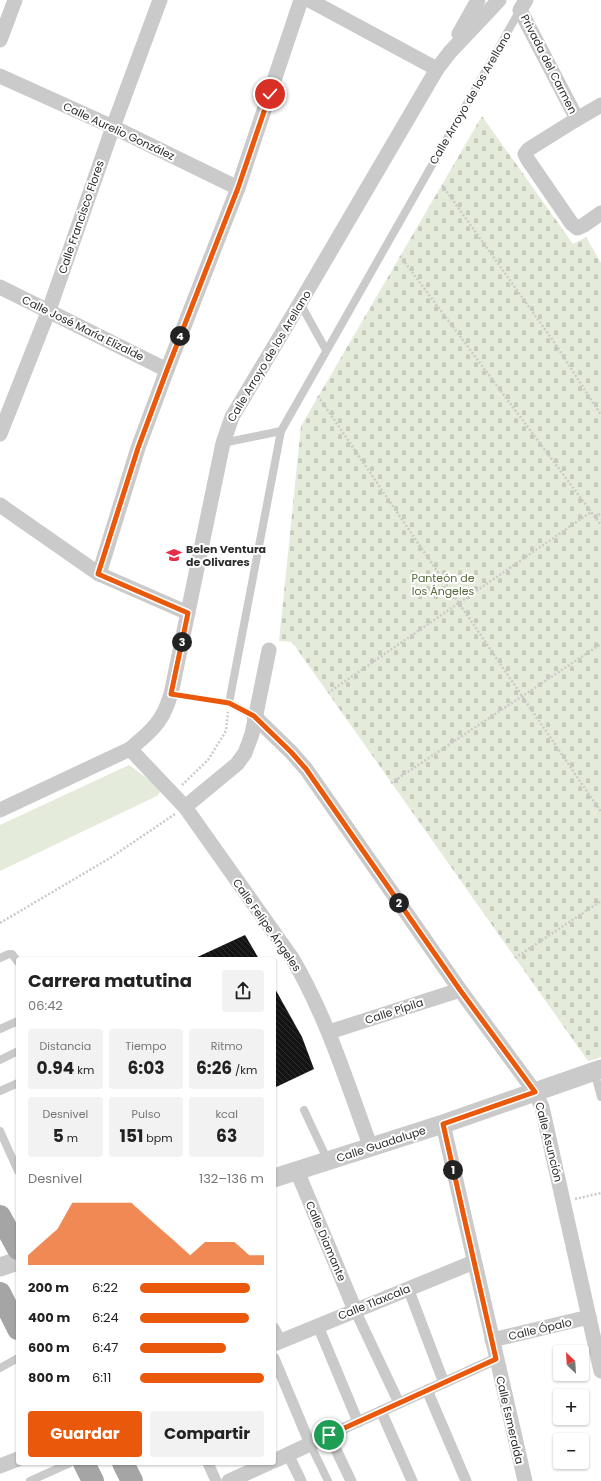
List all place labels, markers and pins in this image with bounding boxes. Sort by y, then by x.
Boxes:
pin [253,77,287,111]
pin: 4 [170,326,190,346]
place label: Belen Ventura de Olivares [186,541,266,570]
school or university icon: Belen Ventura de Olivares [165,546,183,564]
pin: 3 [172,632,192,652]
pin: 2 [389,893,409,913]
pin: 1 [443,1160,463,1180]
pin [312,1418,346,1452]

